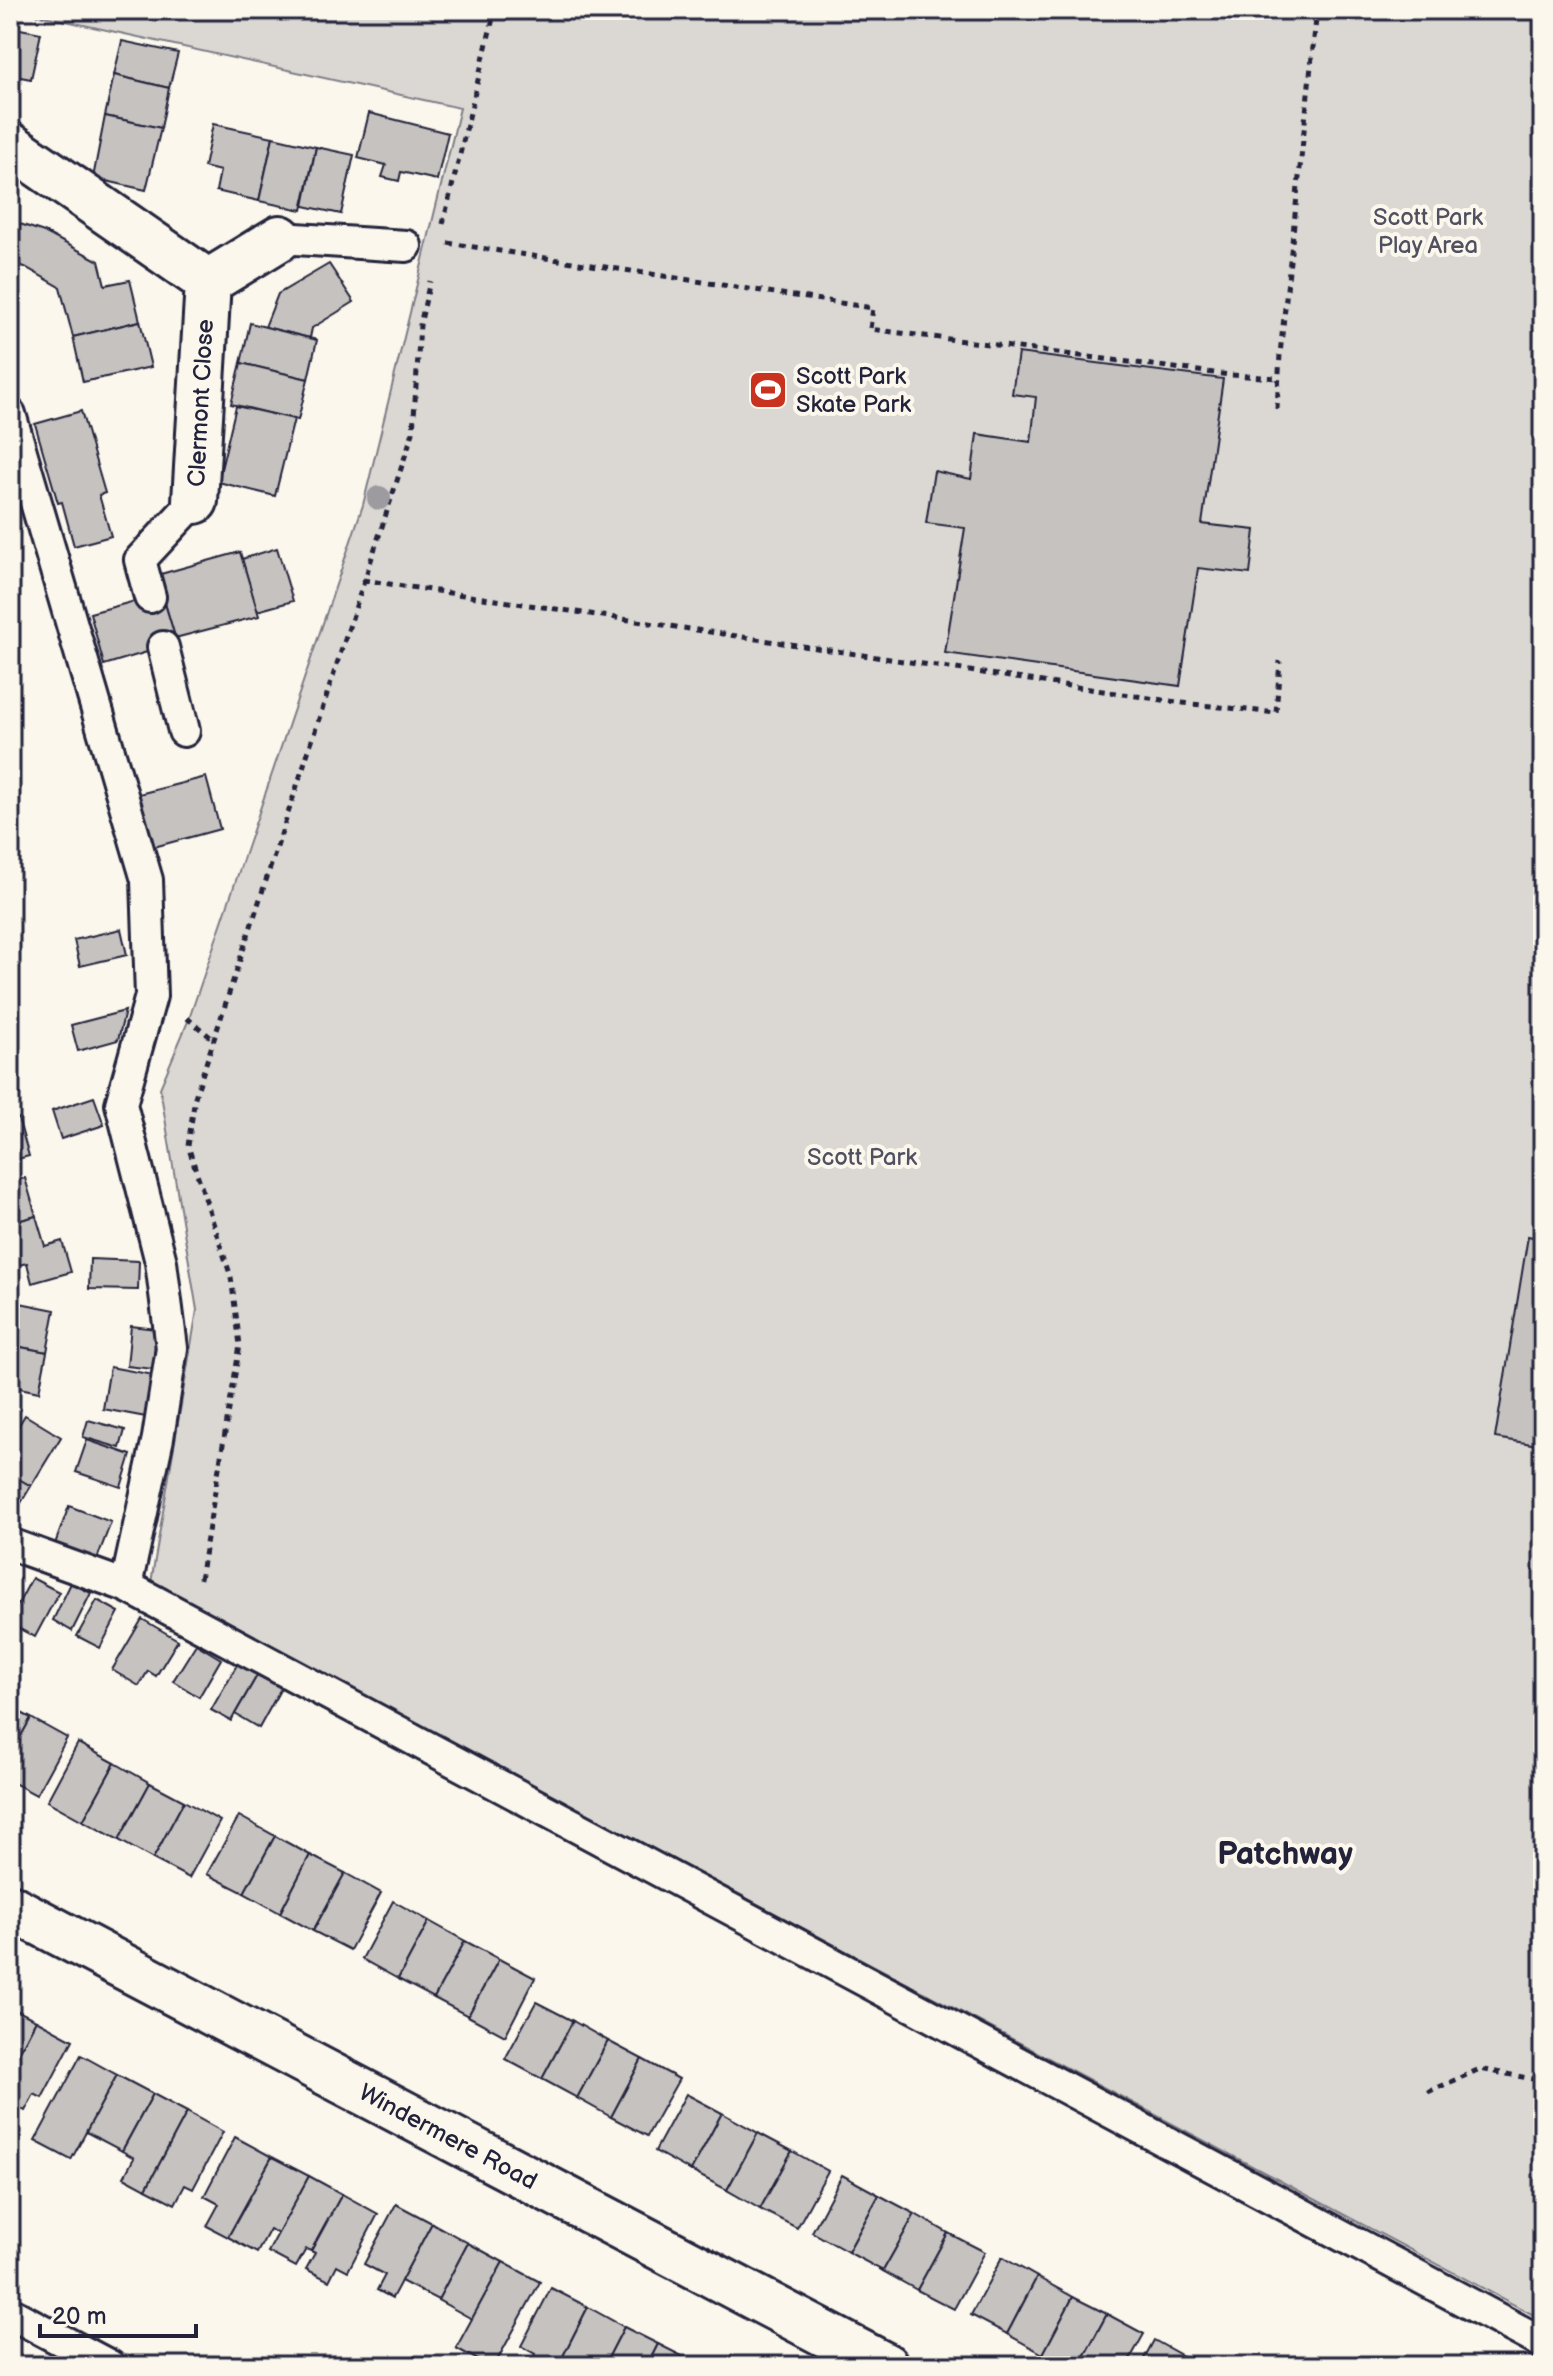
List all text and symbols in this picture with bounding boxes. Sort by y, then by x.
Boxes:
park label: Scott Park Play Area [1373,203,1483,260]
street label: Clermont Close [182,318,220,488]
place label: Scott Park Skate Park [796,362,911,419]
sports icon: Scott Park Skate Park [747,369,789,411]
park label: Scott Park [807,1143,917,1172]
district label: Patchway [1217,1835,1353,1874]
street label: Windermere Road [354,2078,542,2196]
scale bar [40,2288,196,2338]
text: 20 m [52,2302,107,2331]

